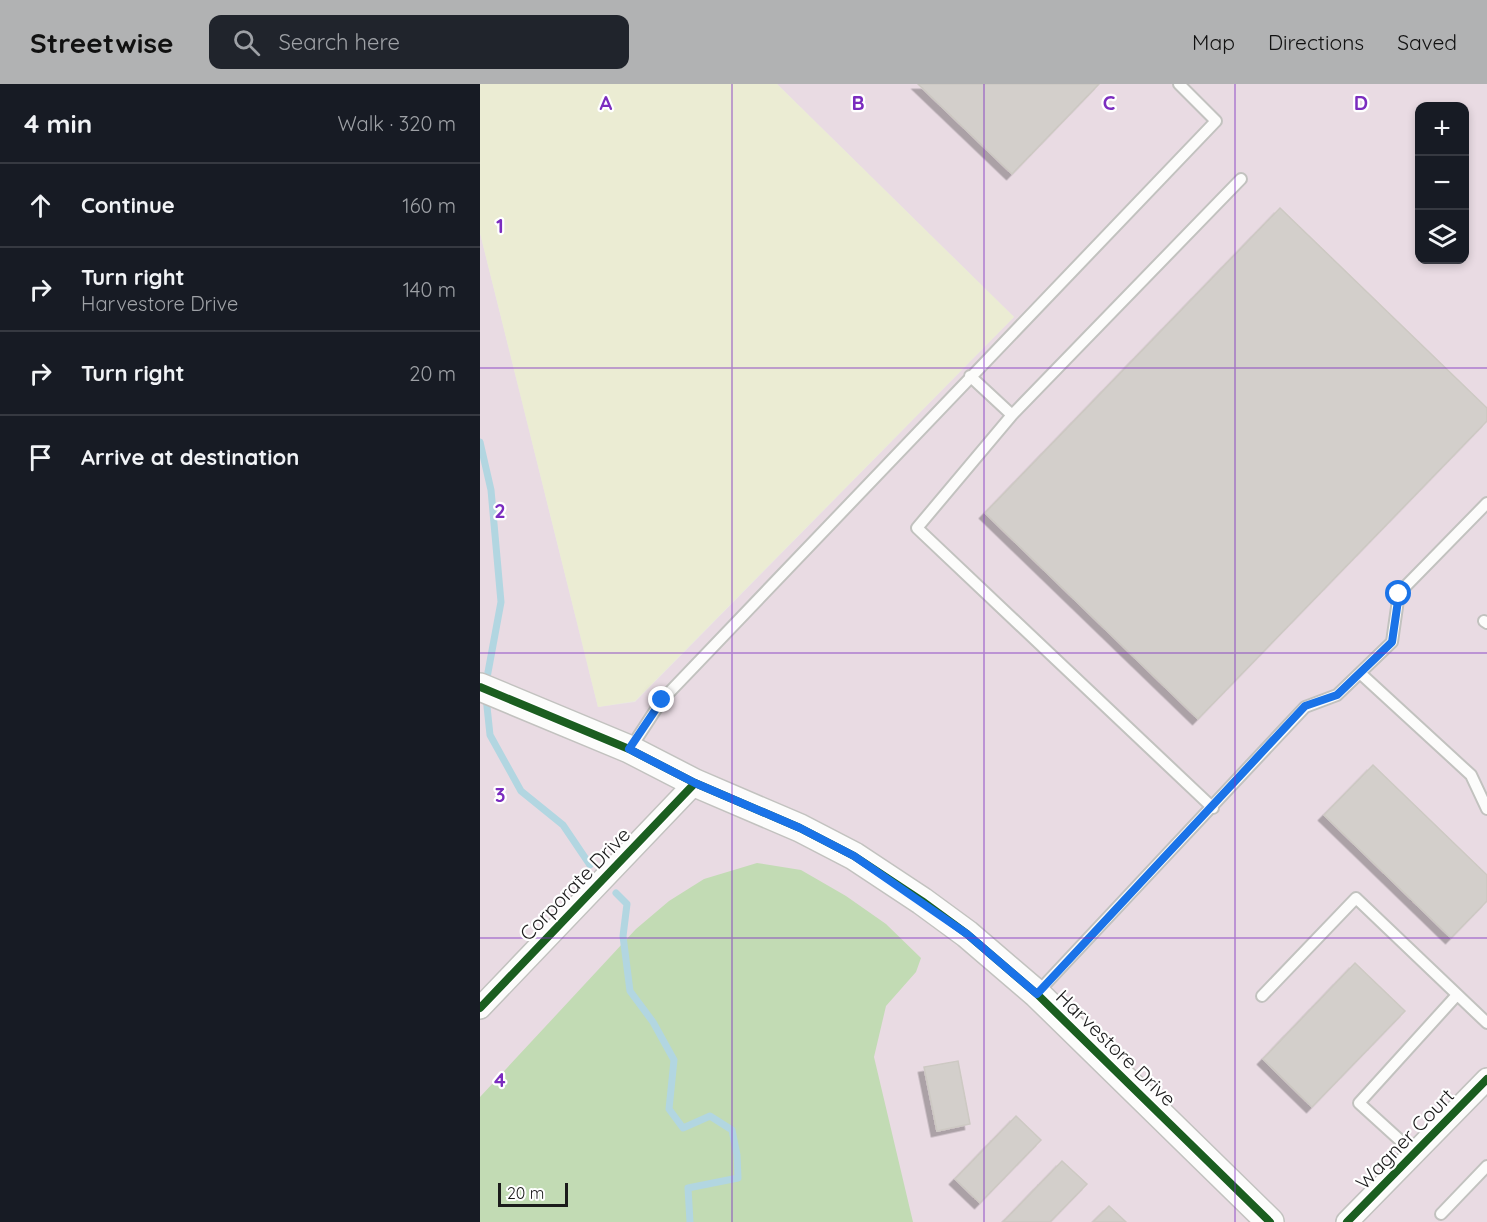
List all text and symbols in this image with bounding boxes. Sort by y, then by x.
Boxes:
search box [209,15,629,69]
text: Streetwise [30,25,173,60]
icon: search [230,26,263,59]
text: Search here [278,28,400,56]
text: Map [1192,29,1235,55]
text: Directions [1268,29,1364,55]
text: Saved [1397,29,1457,55]
text: A [600,90,613,115]
text: B [851,90,865,115]
text: C [1103,90,1116,115]
text: D [1354,90,1368,115]
map controls [1415,102,1469,264]
button: + [1415,102,1469,156]
text: 4 min [24,107,92,140]
text: Walk · 320 m [337,111,456,136]
button: − [1415,156,1469,210]
icon: ahead [24,189,57,222]
text: Continue [81,191,175,219]
text: 160 m [402,193,456,218]
button: layers [1415,210,1469,264]
text: 1 [496,213,504,238]
text: Turn right [81,263,185,291]
icon: right [24,273,57,306]
text: 140 m [403,277,456,302]
text: Harvestore Drive [81,291,238,316]
icon: right [24,357,57,390]
text: Turn right [81,359,185,387]
text: 20 m [409,361,456,386]
icon: arrive [24,441,57,474]
text: Arrive at destination [81,443,299,471]
text: 2 [494,498,506,523]
route start [1385,580,1411,606]
route end [648,686,674,712]
text: 3 [495,782,505,807]
street label: Corporate Drive [514,822,635,946]
street label: Harvestore Drive [1051,984,1182,1111]
text: 4 [494,1067,506,1092]
street label: Wagner Court [1350,1083,1459,1194]
scale bar [498,1180,568,1208]
text: 20 m [507,1183,544,1203]

